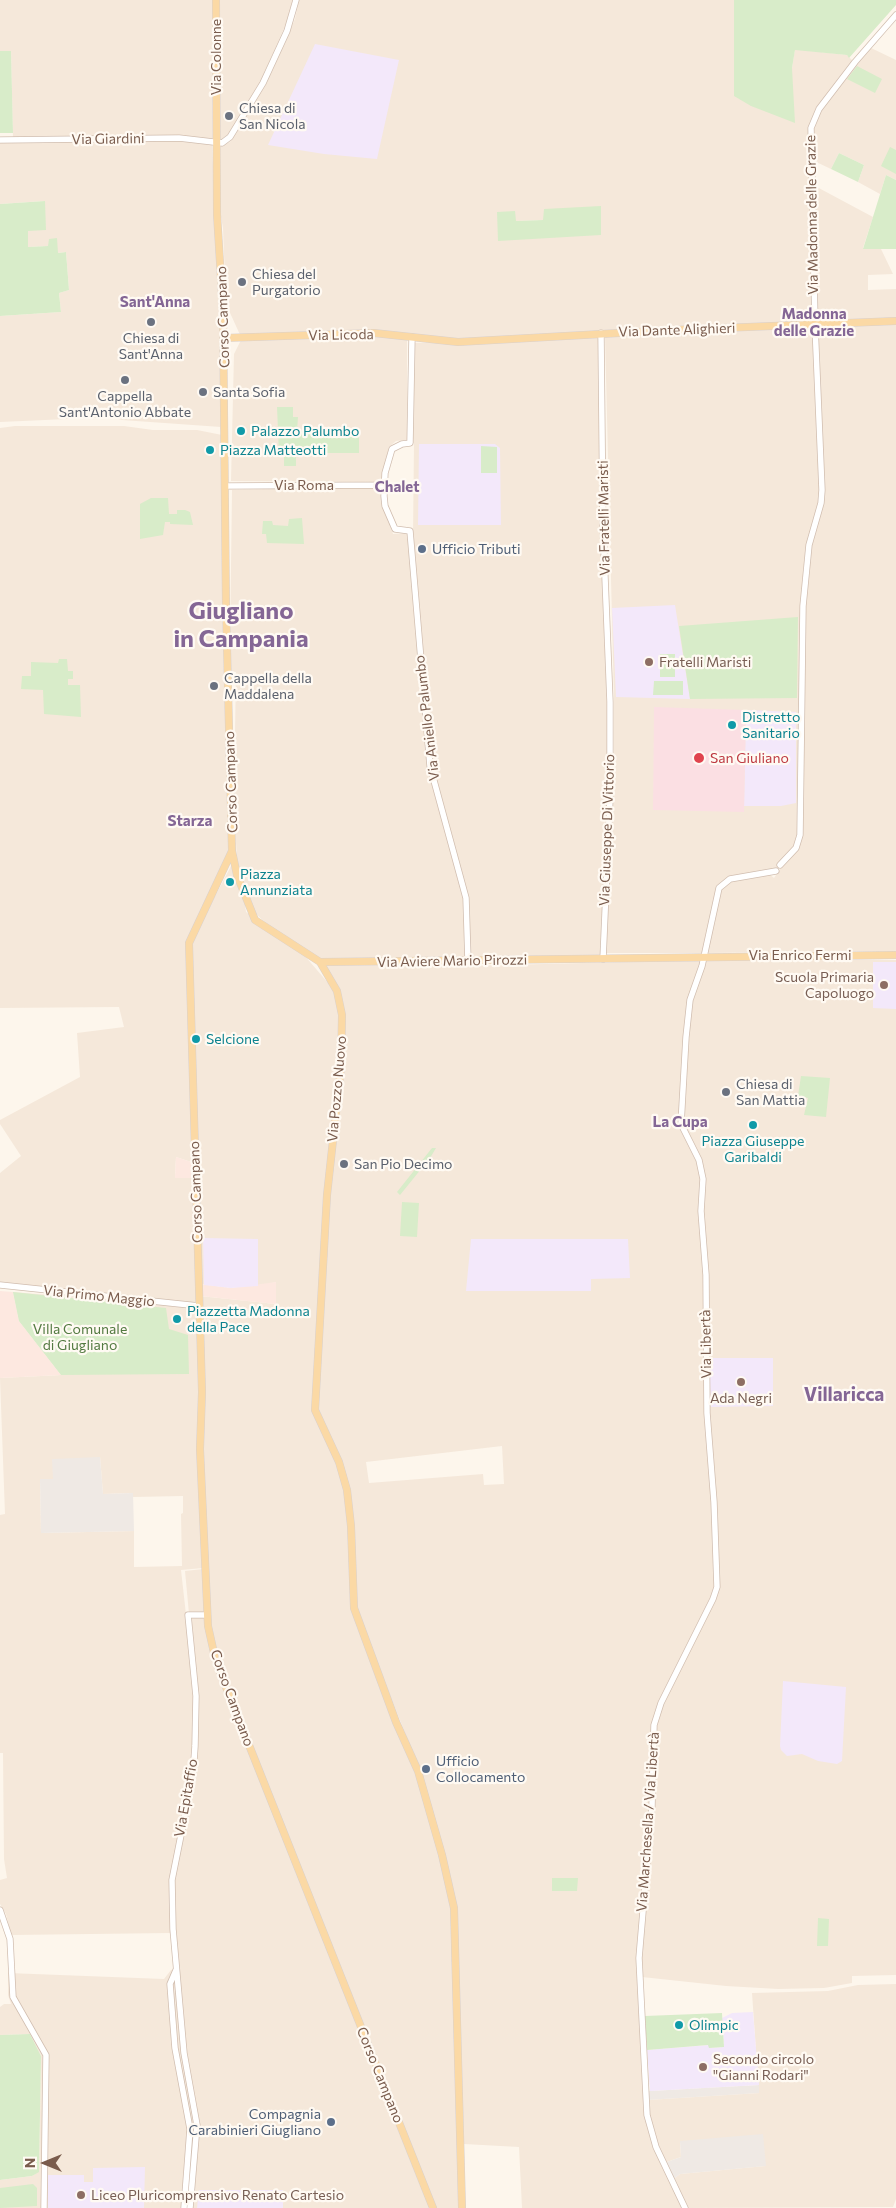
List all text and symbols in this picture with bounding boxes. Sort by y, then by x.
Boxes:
street label: Via Colonne [208,19,224,95]
place label: Chiesa di San Nicola [239,100,306,132]
marker: Chiesa di San Nicola [223,110,235,122]
street label: Via Giardini [71,130,145,148]
street label: Via Madonna delle Grazie [802,135,822,295]
street label: Corso Campano [213,266,233,368]
place label: Chiesa del Purgatorio [252,266,321,298]
marker: Chiesa del Purgatorio [236,276,248,288]
district label: Sant'Anna [120,293,190,311]
district label: Madonna delle Grazie [774,305,854,340]
marker: Chiesa di Sant'Anna [145,316,157,328]
street label: Via Dante Alighieri [618,320,736,340]
street label: Via Licoda [308,326,374,344]
place label: Chiesa di Sant'Anna [119,330,183,362]
marker: Cappella Sant'Antonio Abbate [119,374,131,386]
place label: Santa Sofia [213,384,285,400]
marker: Santa Sofia [197,386,209,398]
place label: Cappella Sant'Antonio Abbate [59,388,191,421]
place label: Palazzo Palumbo [251,423,359,439]
marker: Palazzo Palumbo [235,425,247,437]
place label: Piazza Matteotti [220,442,326,458]
marker: Piazza Matteotti [204,444,216,456]
street label: Via Fratelli Maristi [595,460,613,576]
street label: Via Roma [274,477,334,493]
district label: Chalet [374,478,420,496]
place label: Ufficio Tributi [432,541,521,557]
marker: Ufficio Tributi [416,543,428,555]
district label: Giugliano in Campania [173,597,309,653]
street label: Via Aniello Palumbo [411,654,443,782]
place label: Fratelli Maristi [659,654,751,670]
marker: Fratelli Maristi [643,656,655,668]
place label: Cappella della Maddalena [224,670,312,702]
marker: Cappella della Maddalena [208,680,220,692]
place label: Distretto Sanitario [742,709,800,742]
marker: Distretto Sanitario [726,719,738,731]
street label: Corso Campano [221,731,241,833]
place label: San Giuliano [710,750,789,766]
marker: San Giuliano [692,751,706,765]
street label: Via Giuseppe Di Vittorio [596,754,618,906]
district label: Starza [168,812,212,830]
place label: Piazza Annunziata [240,866,312,899]
marker: Piazza Annunziata [224,876,236,888]
street label: Via Enrico Fermi [748,947,852,963]
street label: Via Aviere Mario Pirozzi [377,951,527,971]
place label: Scuola Primaria Capoluogo [775,969,874,1002]
marker: Scuola Primaria Capoluogo [878,979,890,991]
place label: Selcione [206,1031,259,1047]
marker: Selcione [190,1033,202,1045]
street label: Via Pozzo Nuovo [324,1035,350,1143]
place label: Chiesa di San Mattia [736,1076,805,1108]
marker: Chiesa di San Mattia [720,1086,732,1098]
district label: La Cupa [652,1113,708,1131]
marker: Piazza Giuseppe Garibaldi [747,1119,759,1131]
place label: Piazza Giuseppe Garibaldi [701,1133,805,1166]
street label: Corso Campano [186,1141,206,1243]
place label: San Pio Decimo [354,1156,452,1172]
marker: San Pio Decimo [338,1158,350,1170]
street label: Via Primo Maggio [42,1282,156,1310]
place label: Piazzetta Madonna della Pace [187,1303,310,1335]
street label: Via Libertà [697,1309,715,1379]
marker: Piazzetta Madonna della Pace [171,1313,183,1325]
park label: Villa Comunale di Giugliano [33,1321,127,1354]
marker: Ada Negri [735,1376,747,1388]
district label: Villaricca [804,1384,884,1406]
place label: Ada Negri [710,1390,772,1406]
street label: Corso Campano [207,1647,257,1749]
street label: Via Marchesella / Via Libertà [633,1731,663,1913]
place label: Ufficio Collocamento [436,1753,525,1785]
street label: Via Epitaffio [171,1758,201,1838]
marker: Ufficio Collocamento [420,1763,432,1775]
place label: Olimpic [689,2017,739,2033]
marker: Olimpic [673,2019,685,2031]
street label: Corso Campano [353,2025,407,2125]
place label: Secondo circolo "Gianni Rodari" [713,2051,814,2084]
marker: Secondo circolo "Gianni Rodari" [697,2061,709,2073]
place label: Compagnia Carabinieri Giugliano [188,2106,321,2138]
marker: Compagnia Carabinieri Giugliano [325,2116,337,2128]
north arrow [20,2138,70,2188]
text: N [21,2158,38,2168]
place label: Liceo Pluricomprensivo Renato Cartesio [91,2187,344,2203]
marker: Liceo Pluricomprensivo Renato Cartesio [75,2189,87,2201]

